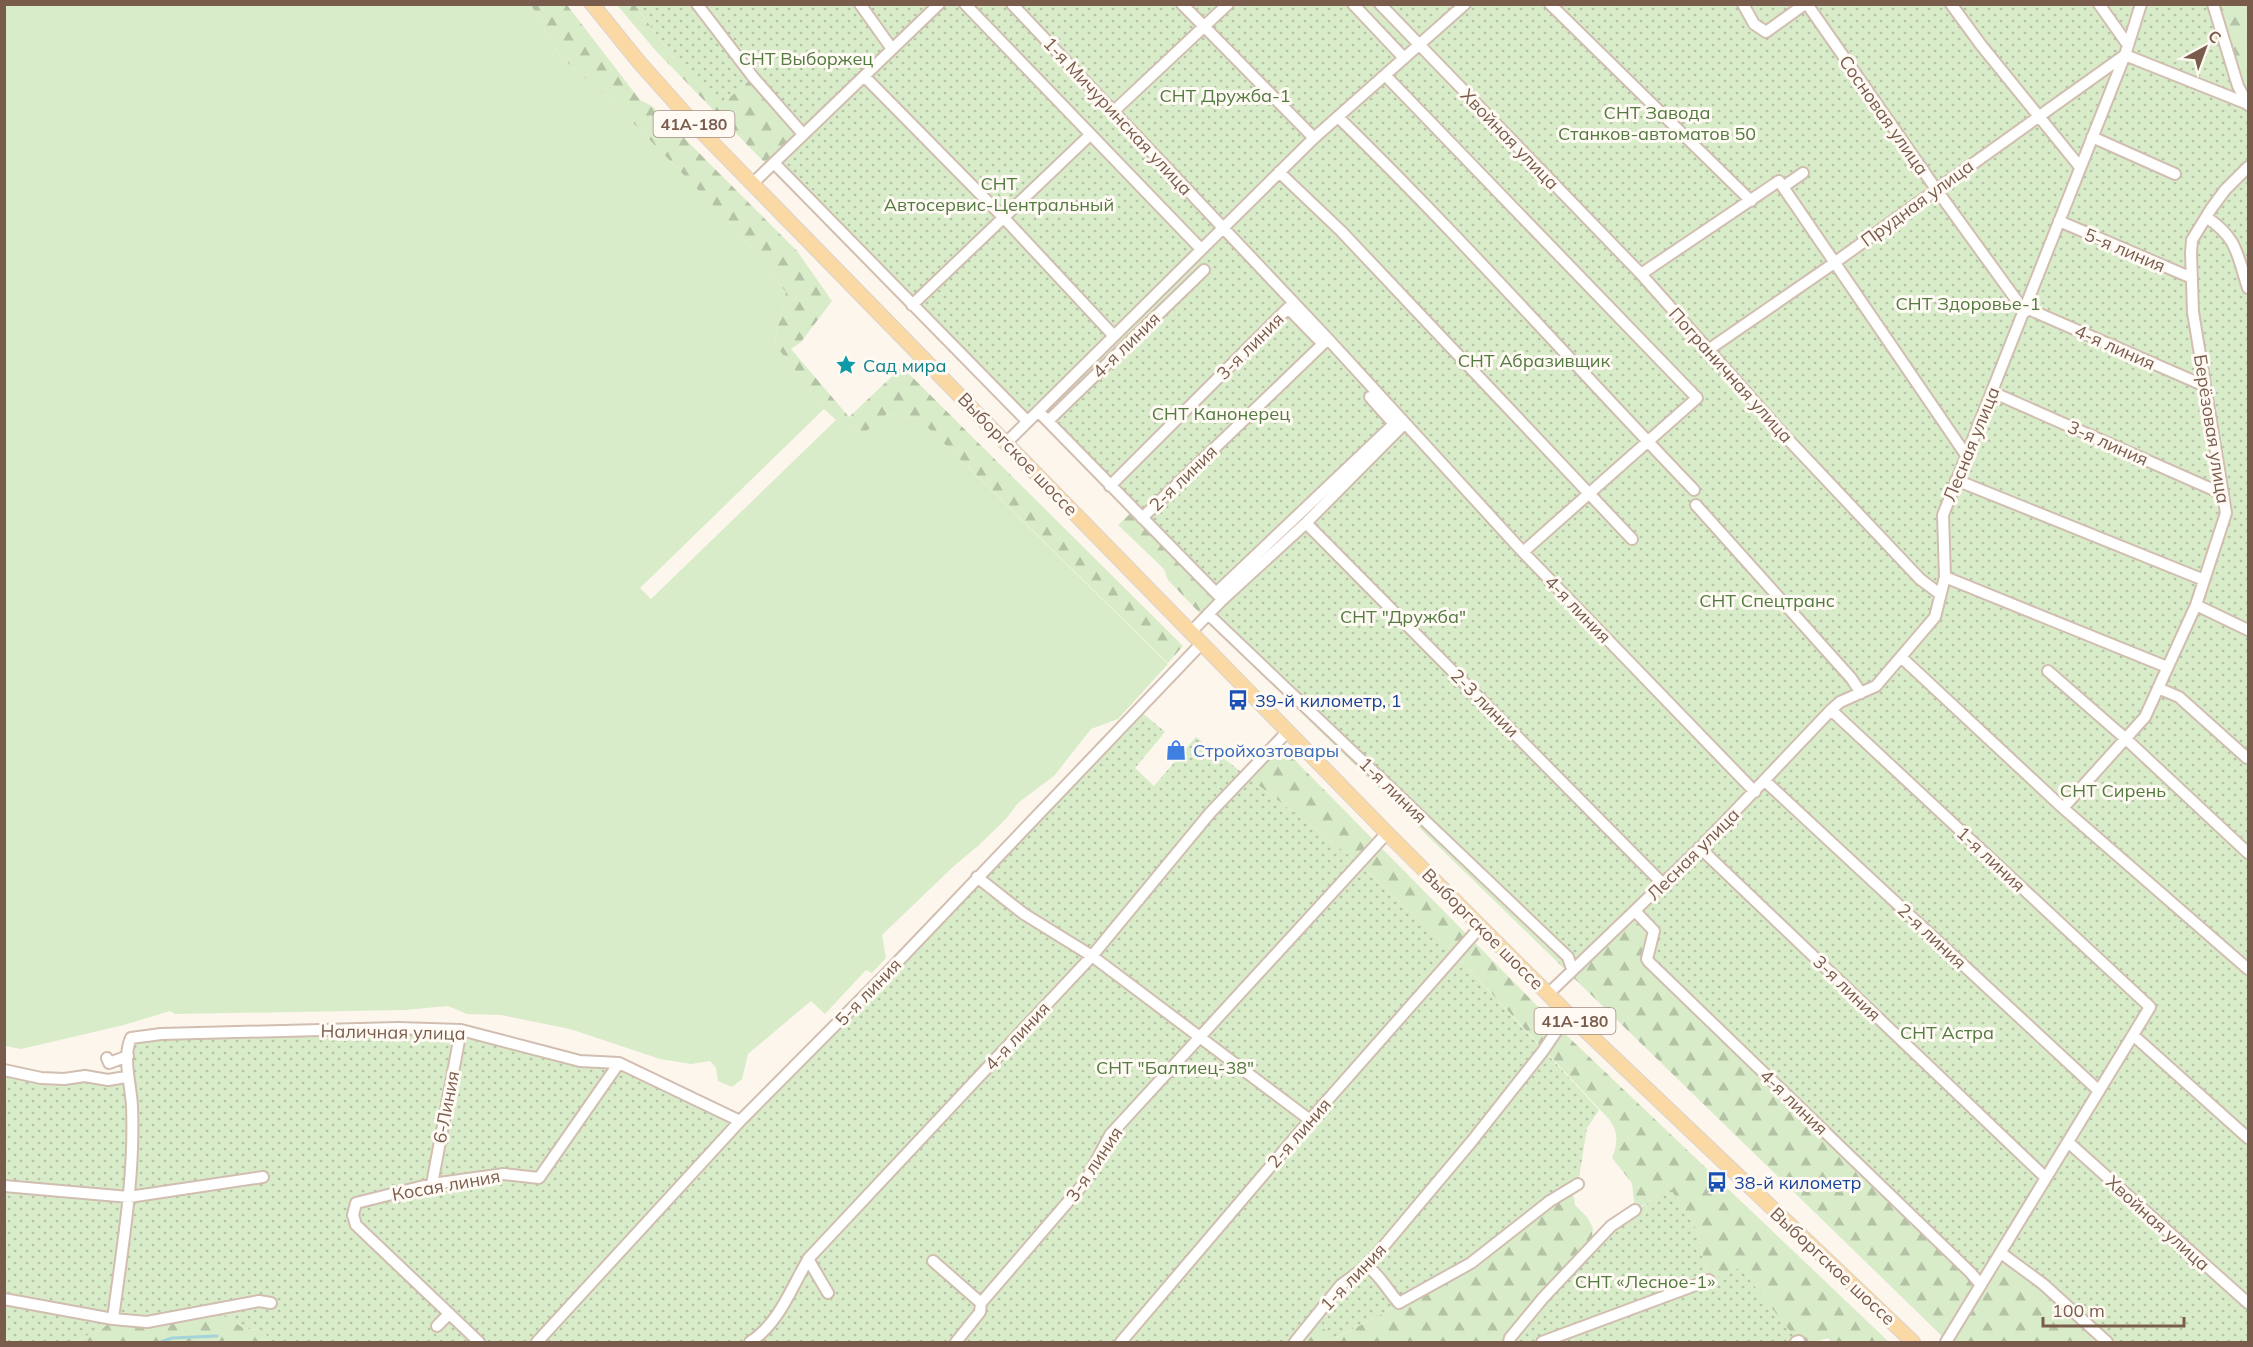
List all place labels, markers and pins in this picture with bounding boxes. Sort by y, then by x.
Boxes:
place icon: Сад мира [834,353,858,377]
place label: Сад мира [863,354,947,377]
bus stop icon: 39-й километр, 1 [1226,688,1250,712]
place label: 39-й километр, 1 [1255,689,1402,712]
shop icon: Стройхозтовары [1164,738,1188,762]
place label: Стройхозтовары [1193,739,1339,762]
bus stop icon: 38-й километр [1705,1170,1729,1194]
place label: 38-й километр [1734,1171,1861,1194]

